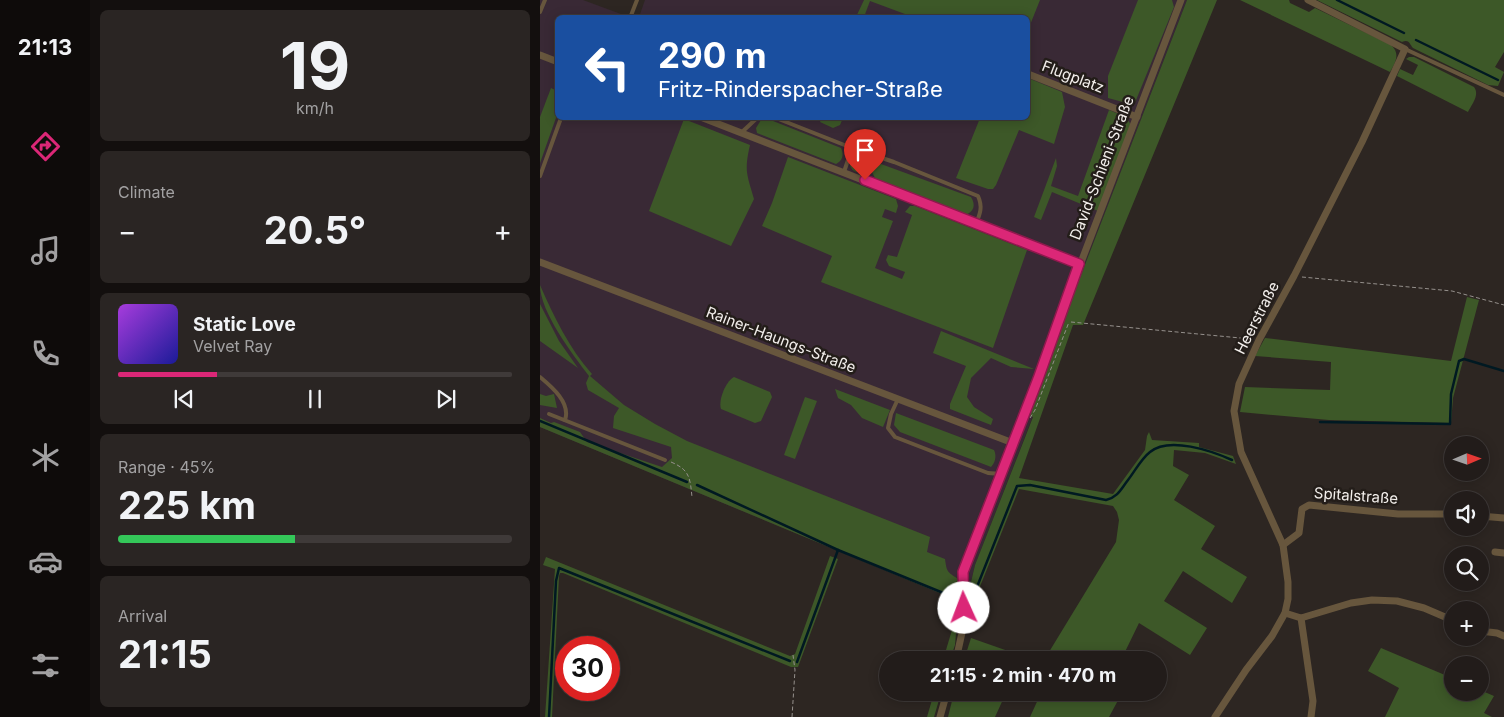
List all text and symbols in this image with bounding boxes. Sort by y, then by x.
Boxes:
text: 19 [280,26,350,105]
text: 21:13 [18,34,72,60]
text: 290 m [658,34,767,76]
icon: left [575,35,640,100]
street label: Flugplatz [1039,56,1107,97]
text: Fritz-Rinderspacher-Straße [658,76,943,102]
street label: David-Schieni-Straße [1065,93,1138,242]
text: km/h [296,98,334,118]
icon: directions [28,129,63,164]
pin [844,129,886,180]
icon: arrive [851,136,879,164]
text: Climate [118,182,175,202]
text: 20.5° [264,207,366,253]
text: − [118,214,137,248]
text: + [493,214,512,248]
icon: music [28,233,63,268]
street label: Heerstraße [1230,278,1283,357]
street label: Rainer-Haungs-Straße [704,302,859,377]
text: Static Love [193,313,296,336]
icon: phone [28,336,63,371]
text: Velvet Ray [193,336,272,356]
icon: previous [170,385,198,413]
icon: pause [301,385,329,413]
icon: next [432,385,460,413]
north arrow [1444,436,1489,481]
map controls [1444,436,1489,701]
icon: climate [28,440,63,475]
text: Range · 45% [118,457,215,477]
text: 225 km [118,482,256,528]
street label: Spitalstraße [1313,483,1399,508]
button: sound [1444,491,1489,536]
icon: car [28,544,63,579]
button: search [1444,546,1489,591]
position arrow [937,581,989,633]
button: + [1444,601,1489,646]
text: Arrival [118,606,167,626]
text: 21:15 [118,631,212,677]
speed limit sign: 30 [555,636,620,701]
icon: filters [28,648,63,683]
button: − [1444,656,1489,701]
text: 21:15 · 2 min · 470 m [930,664,1116,687]

